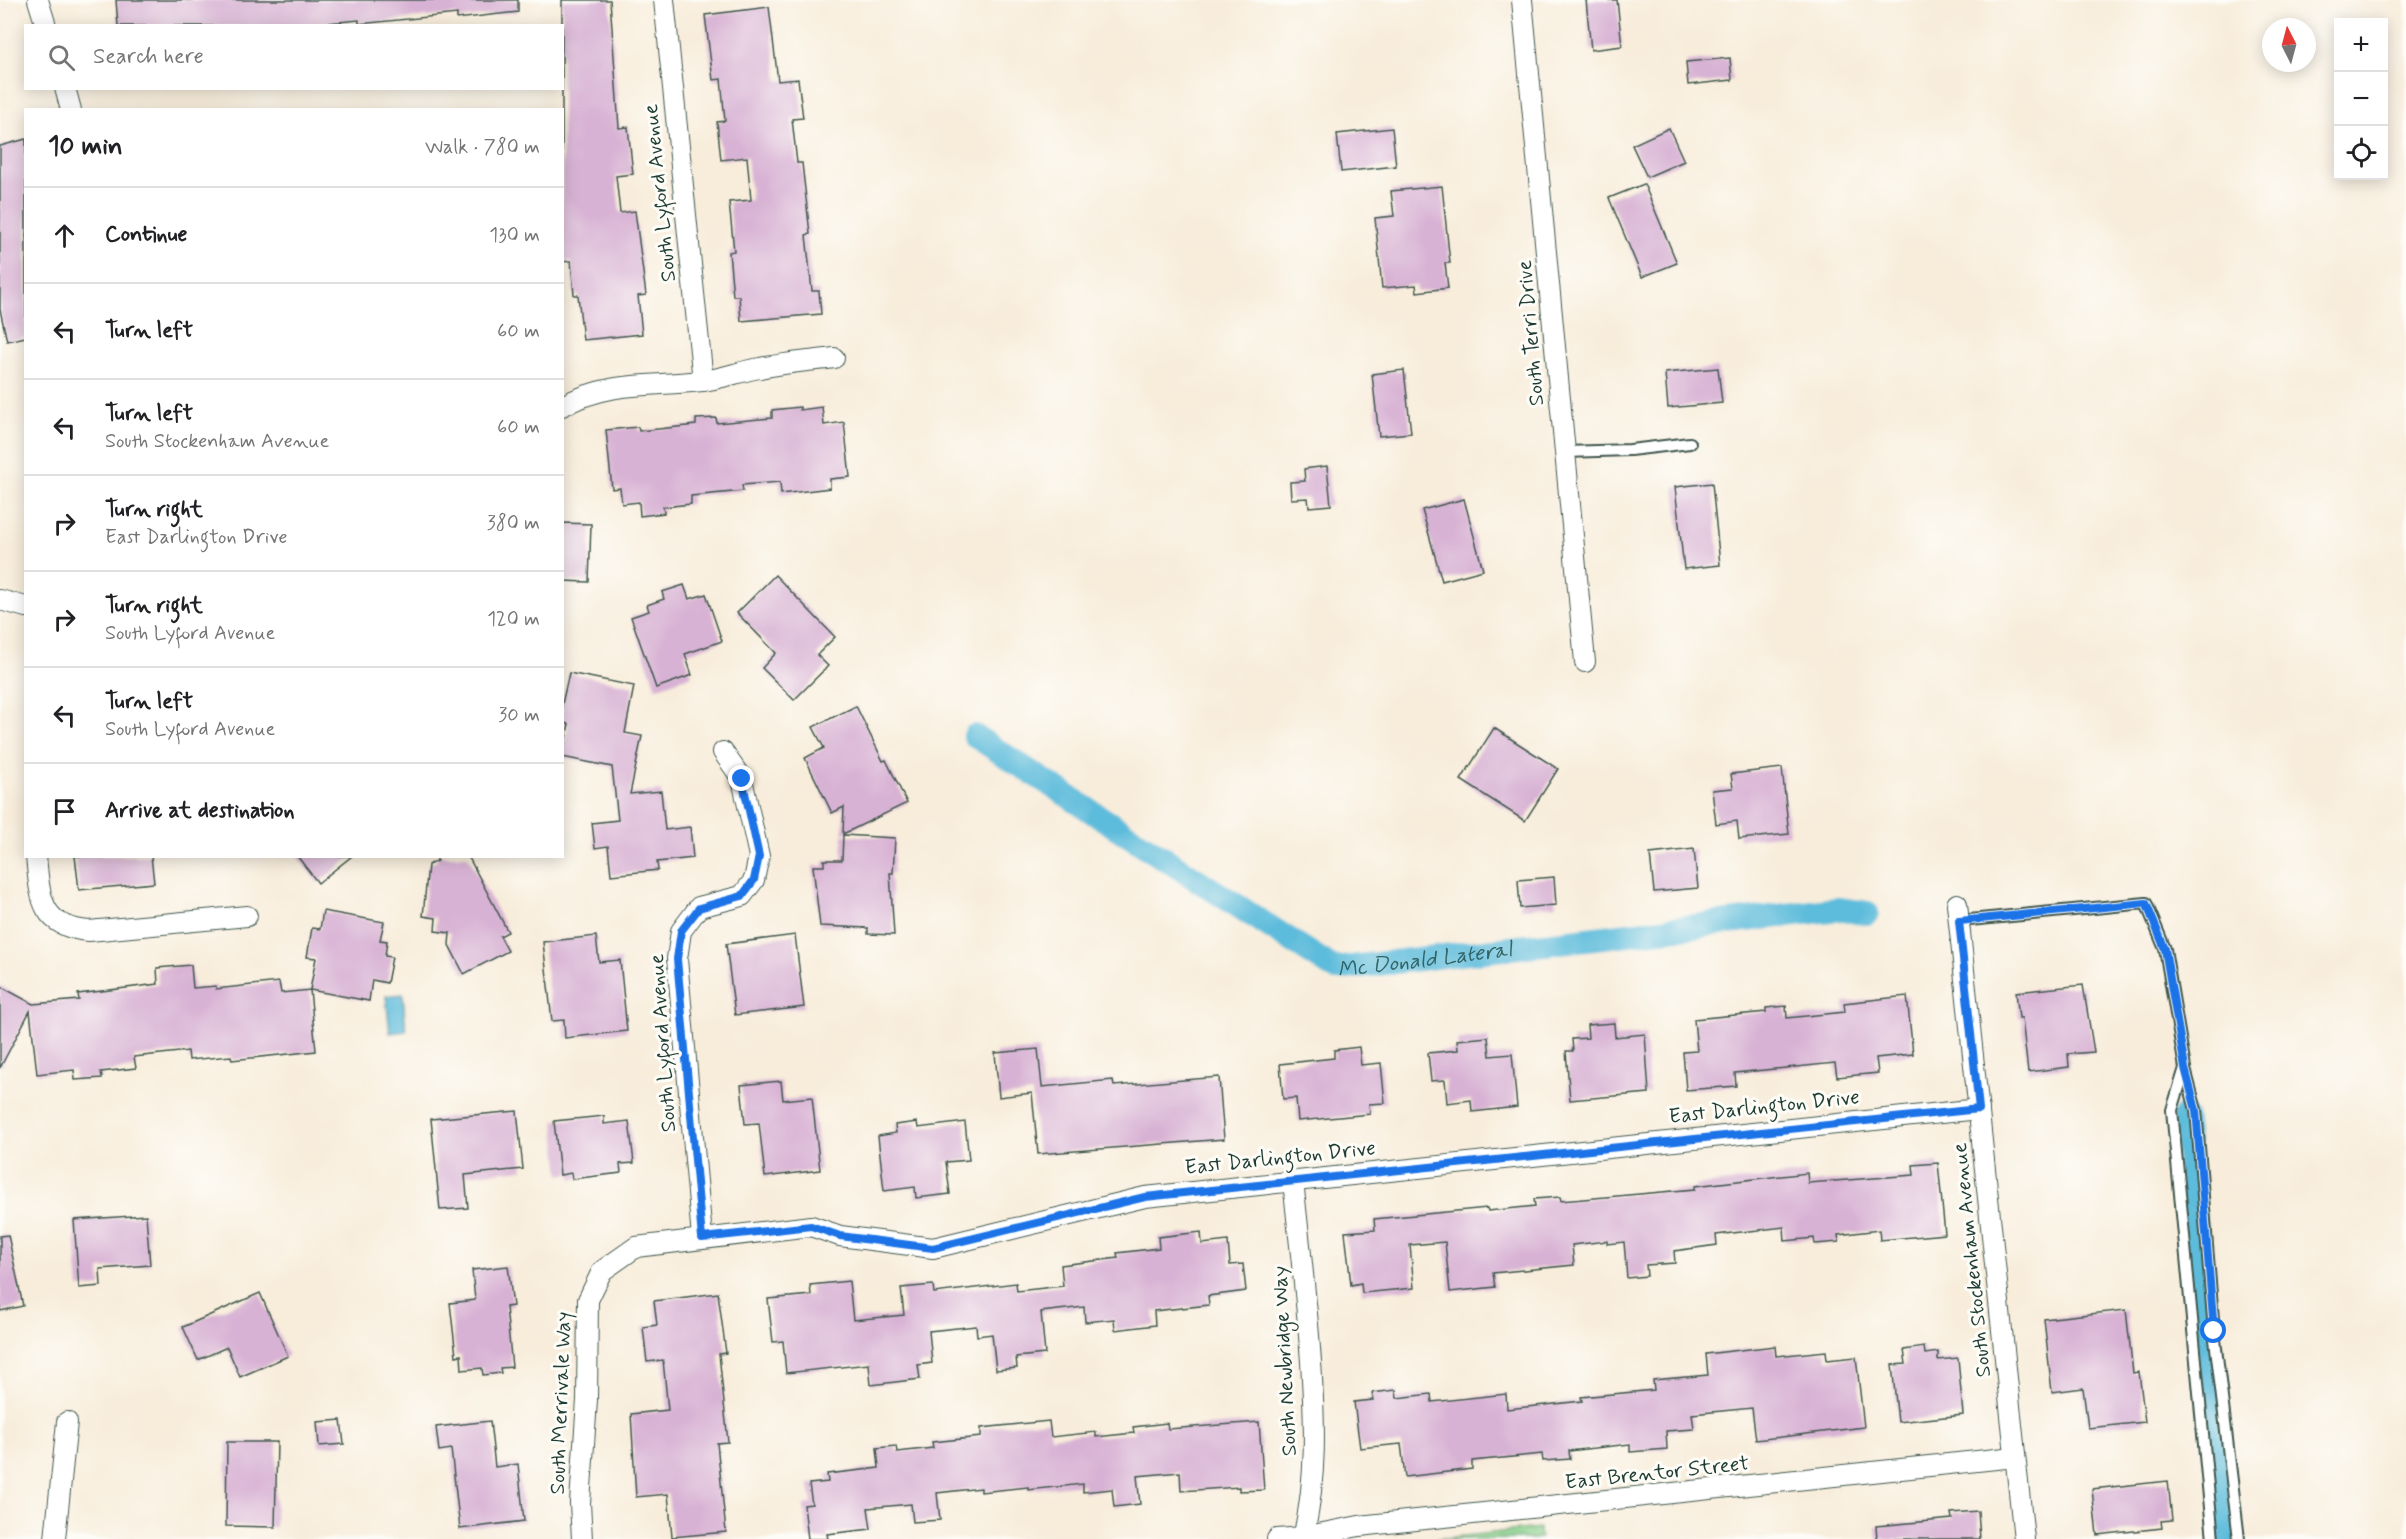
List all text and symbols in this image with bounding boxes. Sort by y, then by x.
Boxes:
north arrow [2262,18,2316,72]
map controls [2334,18,2388,180]
button: + [2334,18,2388,72]
search box [24,24,564,90]
icon: search [45,41,78,74]
text: Search here [93,43,204,71]
button: − [2334,72,2388,126]
street label: South Lyford Avenue [637,102,685,283]
button: locate [2334,126,2388,180]
text: 10 min [48,130,123,164]
text: Walk · 780 m [425,134,540,161]
icon: ahead [48,219,81,252]
text: Continue [105,221,187,249]
text: 130 m [489,222,540,249]
street label: South Terri Drive [1511,259,1551,407]
icon: left [48,315,81,348]
text: Turn left [105,317,193,345]
text: 60 m [497,318,540,345]
text: Turn left [105,400,193,428]
icon: left [48,411,81,444]
text: 60 m [497,414,540,441]
text: South Stockenham Avenue [105,428,329,455]
text: Turn right [105,496,203,524]
icon: right [48,507,81,540]
text: 380 m [487,510,540,537]
text: East Darlington Drive [105,524,288,551]
text: Turn right [105,592,203,620]
icon: right [48,603,81,636]
text: 120 m [487,606,540,633]
text: South Lyford Avenue [105,620,275,647]
text: Turn left [105,688,193,716]
icon: left [48,699,81,732]
text: 30 m [498,702,540,729]
text: South Lyford Avenue [105,716,275,743]
route end [728,765,754,791]
icon: arrive [48,795,81,828]
text: Arrive at destination [105,797,295,825]
water label: Mc Donald Lateral [1336,936,1515,985]
street label: South Lyford Avenue [643,953,685,1133]
street label: East Darlington Drive [1667,1083,1861,1133]
street label: East Darlington Drive [1183,1134,1377,1184]
street label: South Stockenham Avenue [1946,1141,1998,1378]
street label: South Newbridge Way [1266,1265,1305,1457]
street label: South Merrivale Way [544,1311,578,1495]
route start [2200,1317,2226,1343]
street label: East Brentor Street [1564,1449,1751,1497]

